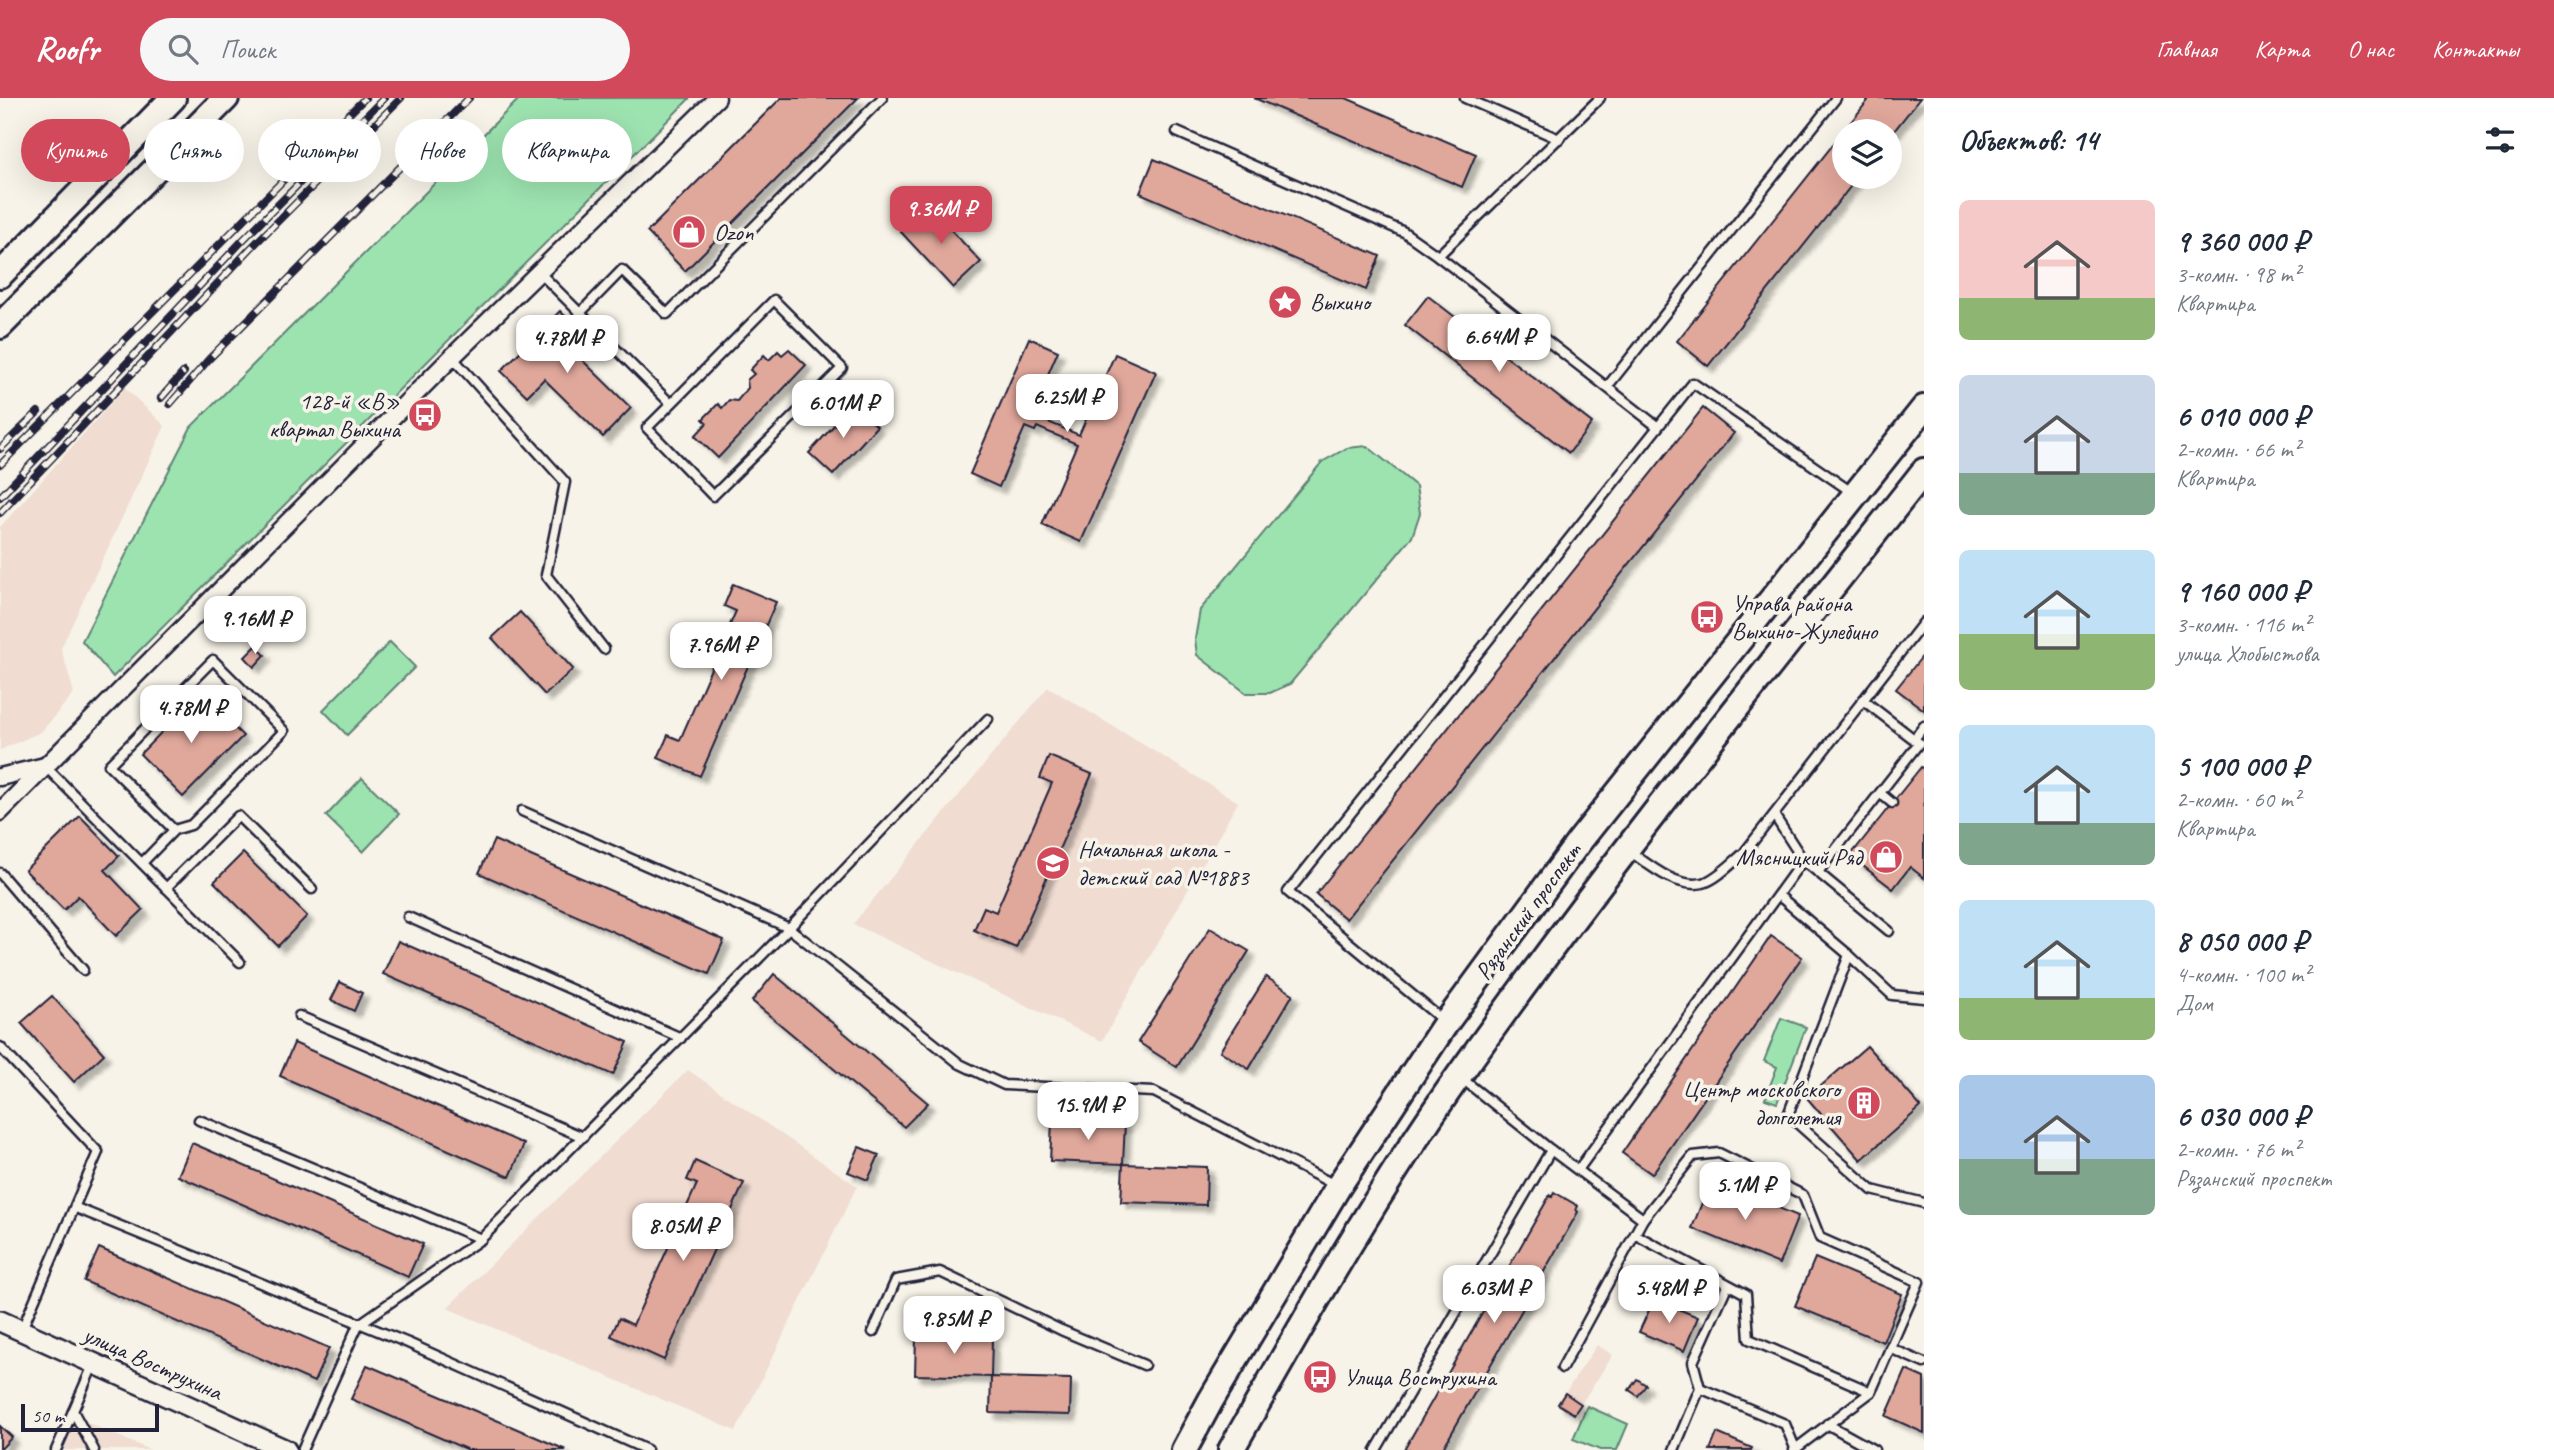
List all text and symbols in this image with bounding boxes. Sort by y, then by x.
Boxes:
search box [140,18,630,81]
text: Roofr [35,28,98,70]
icon: search [164,30,202,68]
text: Поиск [220,33,275,66]
text: Главная [2156,34,2217,64]
text: Карта [2255,34,2309,64]
text: О нас [2347,34,2394,64]
text: Контакты [2432,34,2519,64]
chip: Купить [21,119,130,182]
chip: Снять [144,119,244,182]
chip: Фильтры [258,119,381,182]
chip: Новое [395,119,488,182]
chip: Квартира [502,119,632,182]
map controls [1832,119,1902,189]
button: layers [1832,119,1902,189]
text: Объектов: 14 [1959,121,2098,159]
icon: filters [2481,121,2519,159]
pin: 9.36M ₽ [876,186,1006,246]
text: 9.36M ₽ [906,194,976,223]
shop icon: Ozon [670,213,708,251]
place label: Ozon [714,217,754,247]
text: 9 360 000 ₽ [2176,222,2308,260]
icon: home [2015,228,2099,312]
text: 3-комн. · 98 m² [2176,260,2300,289]
place icon: Выхино [1266,283,1304,321]
place label: Выхино [1310,287,1373,317]
text: Квартира [2176,289,2254,318]
pin: 6.64M ₽ [1434,314,1564,374]
pin: 4.78M ₽ [502,316,632,375]
text: 6.64M ₽ [1464,322,1534,351]
text: 4.78M ₽ [532,323,602,352]
pin: 6.25M ₽ [1002,374,1132,434]
pin: 6.01M ₽ [778,380,908,440]
text: 6.25M ₽ [1032,382,1102,411]
place label: 128-й «В» квартал Выхина [269,386,401,444]
text: 6.01M ₽ [808,388,878,417]
bus stop icon: 128-й «В» квартал Выхина [406,396,444,434]
text: 6 010 000 ₽ [2176,397,2308,435]
icon: home [2015,403,2099,487]
text: 2-комн. · 66 m² [2176,435,2300,464]
text: Квартира [2176,464,2254,493]
text: 9 160 000 ₽ [2176,572,2308,610]
icon: home [2015,578,2099,662]
place label: Управа района Выхино-Жулебино [1732,588,1879,646]
pin: 9.16M ₽ [190,596,320,656]
bus stop icon: Управа района Выхино-Жулебино [1688,598,1726,636]
text: 9.16M ₽ [220,604,290,633]
text: 3-комн. · 116 m² [2176,610,2310,639]
pin: 7.96M ₽ [656,622,786,682]
text: 7.96M ₽ [686,630,756,659]
text: улица Хлобыстова [2176,639,2318,668]
pin: 4.78M ₽ [126,686,256,745]
text: 4.78M ₽ [156,693,226,722]
text: 5 100 000 ₽ [2176,747,2307,785]
icon: home [2015,753,2099,837]
text: 2-комн. · 60 m² [2176,785,2300,814]
text: Квартира [2176,814,2254,843]
place label: Начальная школа - детский сад №1883 [1078,834,1251,892]
street label: Рязанский проспект [1468,836,1589,986]
shop icon: Мясницкий Ряд [1867,838,1905,876]
place label: Мясницкий Ряд [1736,842,1865,872]
school or university icon: Начальная школа - детский сад №1883 [1034,844,1072,882]
text: 8 050 000 ₽ [2176,922,2307,960]
icon: home [2015,928,2099,1012]
text: 4-комн. · 100 m² [2176,960,2310,989]
text: Дом [2176,989,2213,1018]
place label: Центр московского долголетия [1682,1074,1843,1132]
pin: 15.9M ₽ [1023,1082,1153,1142]
building icon: Центр московского долголетия [1845,1084,1883,1122]
text: 15.9M ₽ [1053,1090,1123,1119]
text: 6 030 000 ₽ [2176,1097,2308,1135]
icon: home [2015,1103,2099,1187]
text: 2-комн. · 76 m² [2176,1135,2300,1164]
pin: 5.1M ₽ [1688,1162,1802,1222]
text: Рязанский проспект [2176,1164,2332,1193]
text: 5.1M ₽ [1715,1170,1775,1199]
pin: 8.05M ₽ [618,1204,748,1263]
text: 8.05M ₽ [648,1211,718,1240]
pin: 6.03M ₽ [1429,1266,1559,1325]
pin: 5.48M ₽ [1604,1266,1734,1325]
text: 6.03M ₽ [1459,1273,1529,1302]
text: 5.48M ₽ [1634,1273,1704,1302]
pin: 9.85M ₽ [889,1296,1019,1356]
text: 9.85M ₽ [919,1304,989,1333]
street label: улица Вострухина [77,1318,228,1408]
bus stop icon: Улица Вострухина [1301,1358,1339,1396]
place label: Улица Вострухина [1344,1362,1498,1392]
scale bar [21,1401,159,1433]
text: 50 m [32,1404,64,1428]

